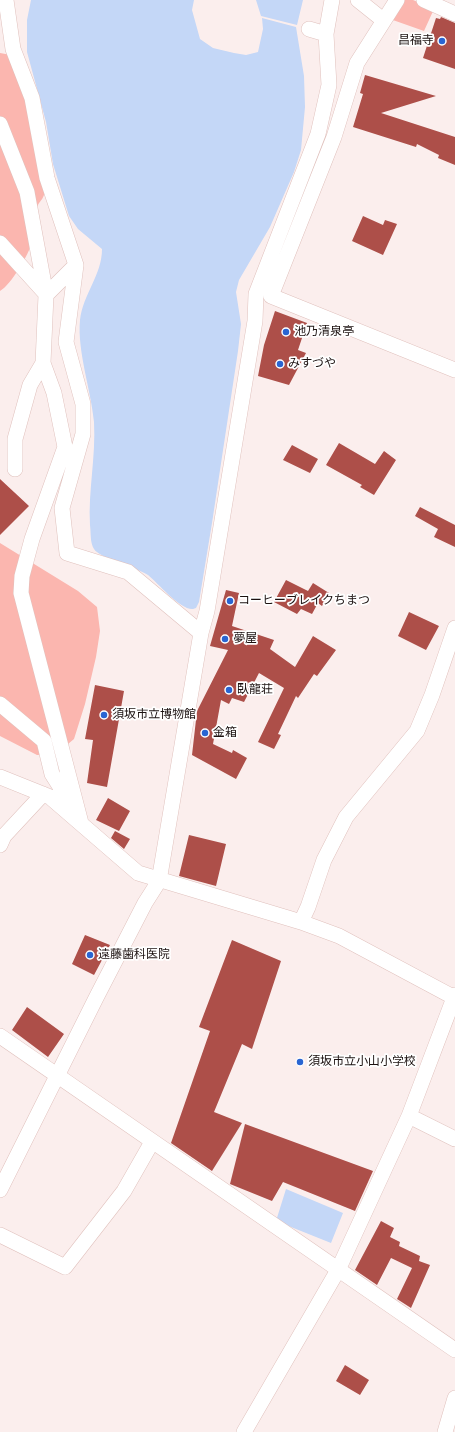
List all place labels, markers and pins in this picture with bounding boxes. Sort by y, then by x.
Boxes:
place label: 昌福寺 [398,34,434,48]
marker: 昌福寺 [437,36,447,46]
place label: 池乃清泉亭 [294,325,354,339]
marker: 池乃清泉亭 [281,327,291,337]
place label: みすづや [288,357,336,371]
marker: みすづや [275,359,285,369]
place label: コーヒーブレイクちまつ [238,594,370,608]
marker: コーヒーブレイクちまつ [225,596,235,606]
place label: 夢屋 [233,632,257,646]
marker: 夢屋 [220,634,230,644]
place label: 臥龍荘 [237,683,273,697]
marker: 臥龍荘 [224,685,234,695]
place label: 須坂市立博物館 [112,708,196,722]
marker: 須坂市立博物館 [99,710,109,720]
place label: 金箱 [213,726,237,740]
marker: 金箱 [200,728,210,738]
place label: 遠藤歯科医院 [98,948,170,962]
marker: 遠藤歯科医院 [85,950,95,960]
place label: 須坂市立小山小学校 [308,1055,416,1069]
marker: 須坂市立小山小学校 [295,1057,305,1067]

